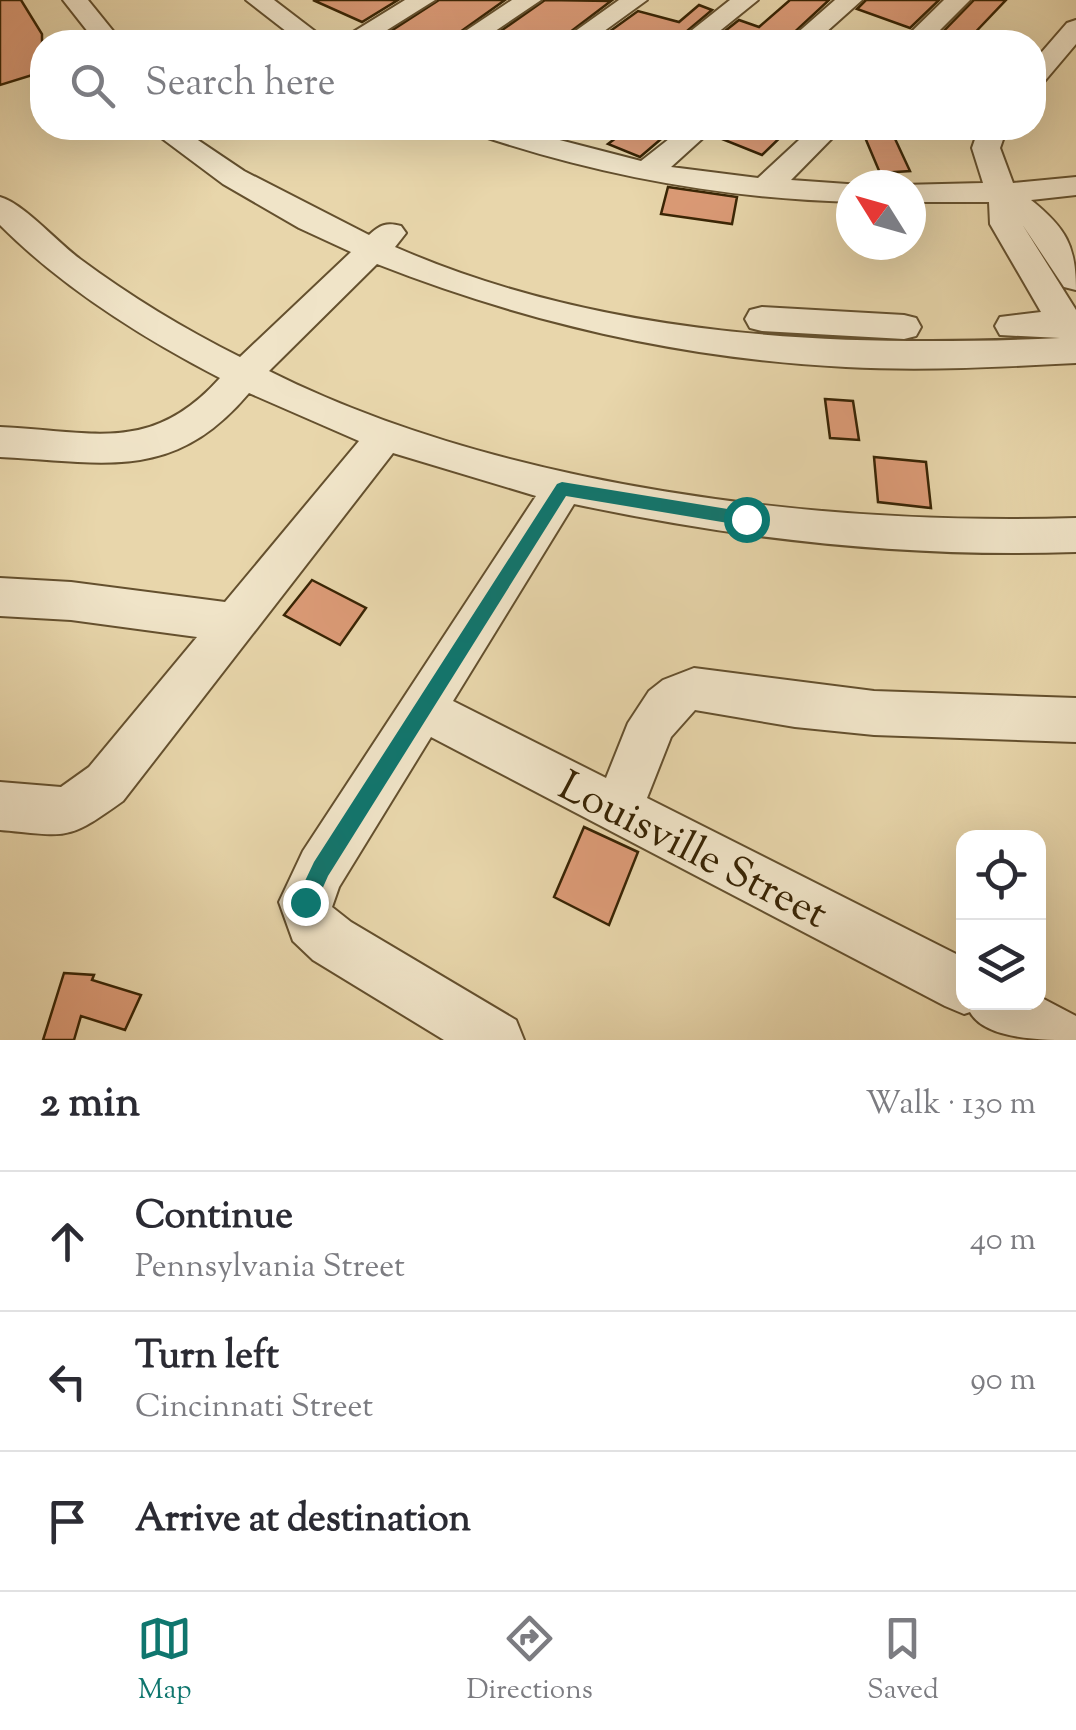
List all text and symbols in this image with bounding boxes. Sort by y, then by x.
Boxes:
search box [30,30,1046,140]
icon: search [65,58,120,113]
text: Search here [145,58,336,112]
north arrow [836,170,926,260]
route start [724,497,770,543]
street label: Louisville Street [547,759,837,946]
map controls [956,830,1046,1010]
button: locate [956,830,1046,920]
route end [283,880,329,926]
button: layers [956,920,1046,1010]
text: 2 min [40,1075,140,1135]
text: Walk · 130 m [865,1082,1036,1128]
text: Continue [135,1191,293,1245]
icon: ahead [40,1214,95,1269]
text: 40 m [970,1218,1036,1264]
text: Pennsylvania Street [135,1245,405,1291]
text: Turn left [135,1331,279,1385]
icon: left [40,1354,95,1409]
text: 90 m [970,1358,1036,1404]
text: Cincinnati Street [135,1385,373,1431]
icon: arrive [40,1494,95,1549]
text: Arrive at destination [135,1494,471,1548]
tab: Map [137,1611,192,1711]
tab: Directions [466,1611,593,1711]
tab: Saved [867,1611,939,1711]

